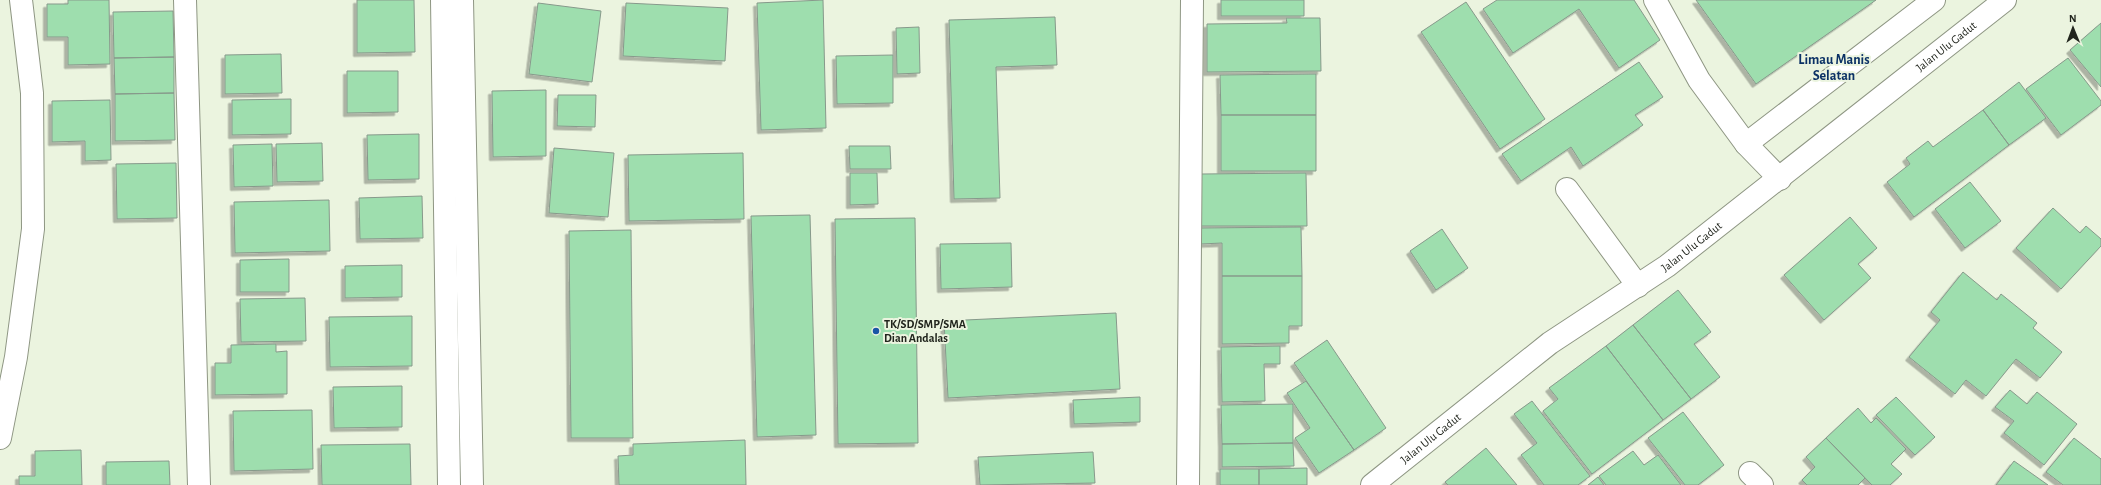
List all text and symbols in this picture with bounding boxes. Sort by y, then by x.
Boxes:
north arrow [2053,8,2093,48]
text: N [2069,13,2077,24]
street label: Jalan Ulu Gadut [1914,19,1979,74]
district label: Limau Manis Selatan [1798,53,1870,83]
street label: Jalan Ulu Gadut [1659,219,1724,274]
place label: TK/SD/SMP/SMA Dian Andalas [884,318,967,344]
marker: TK/SD/SMP/SMA Dian Andalas [871,326,881,336]
street label: Jalan Ulu Gadut [1398,411,1463,466]

